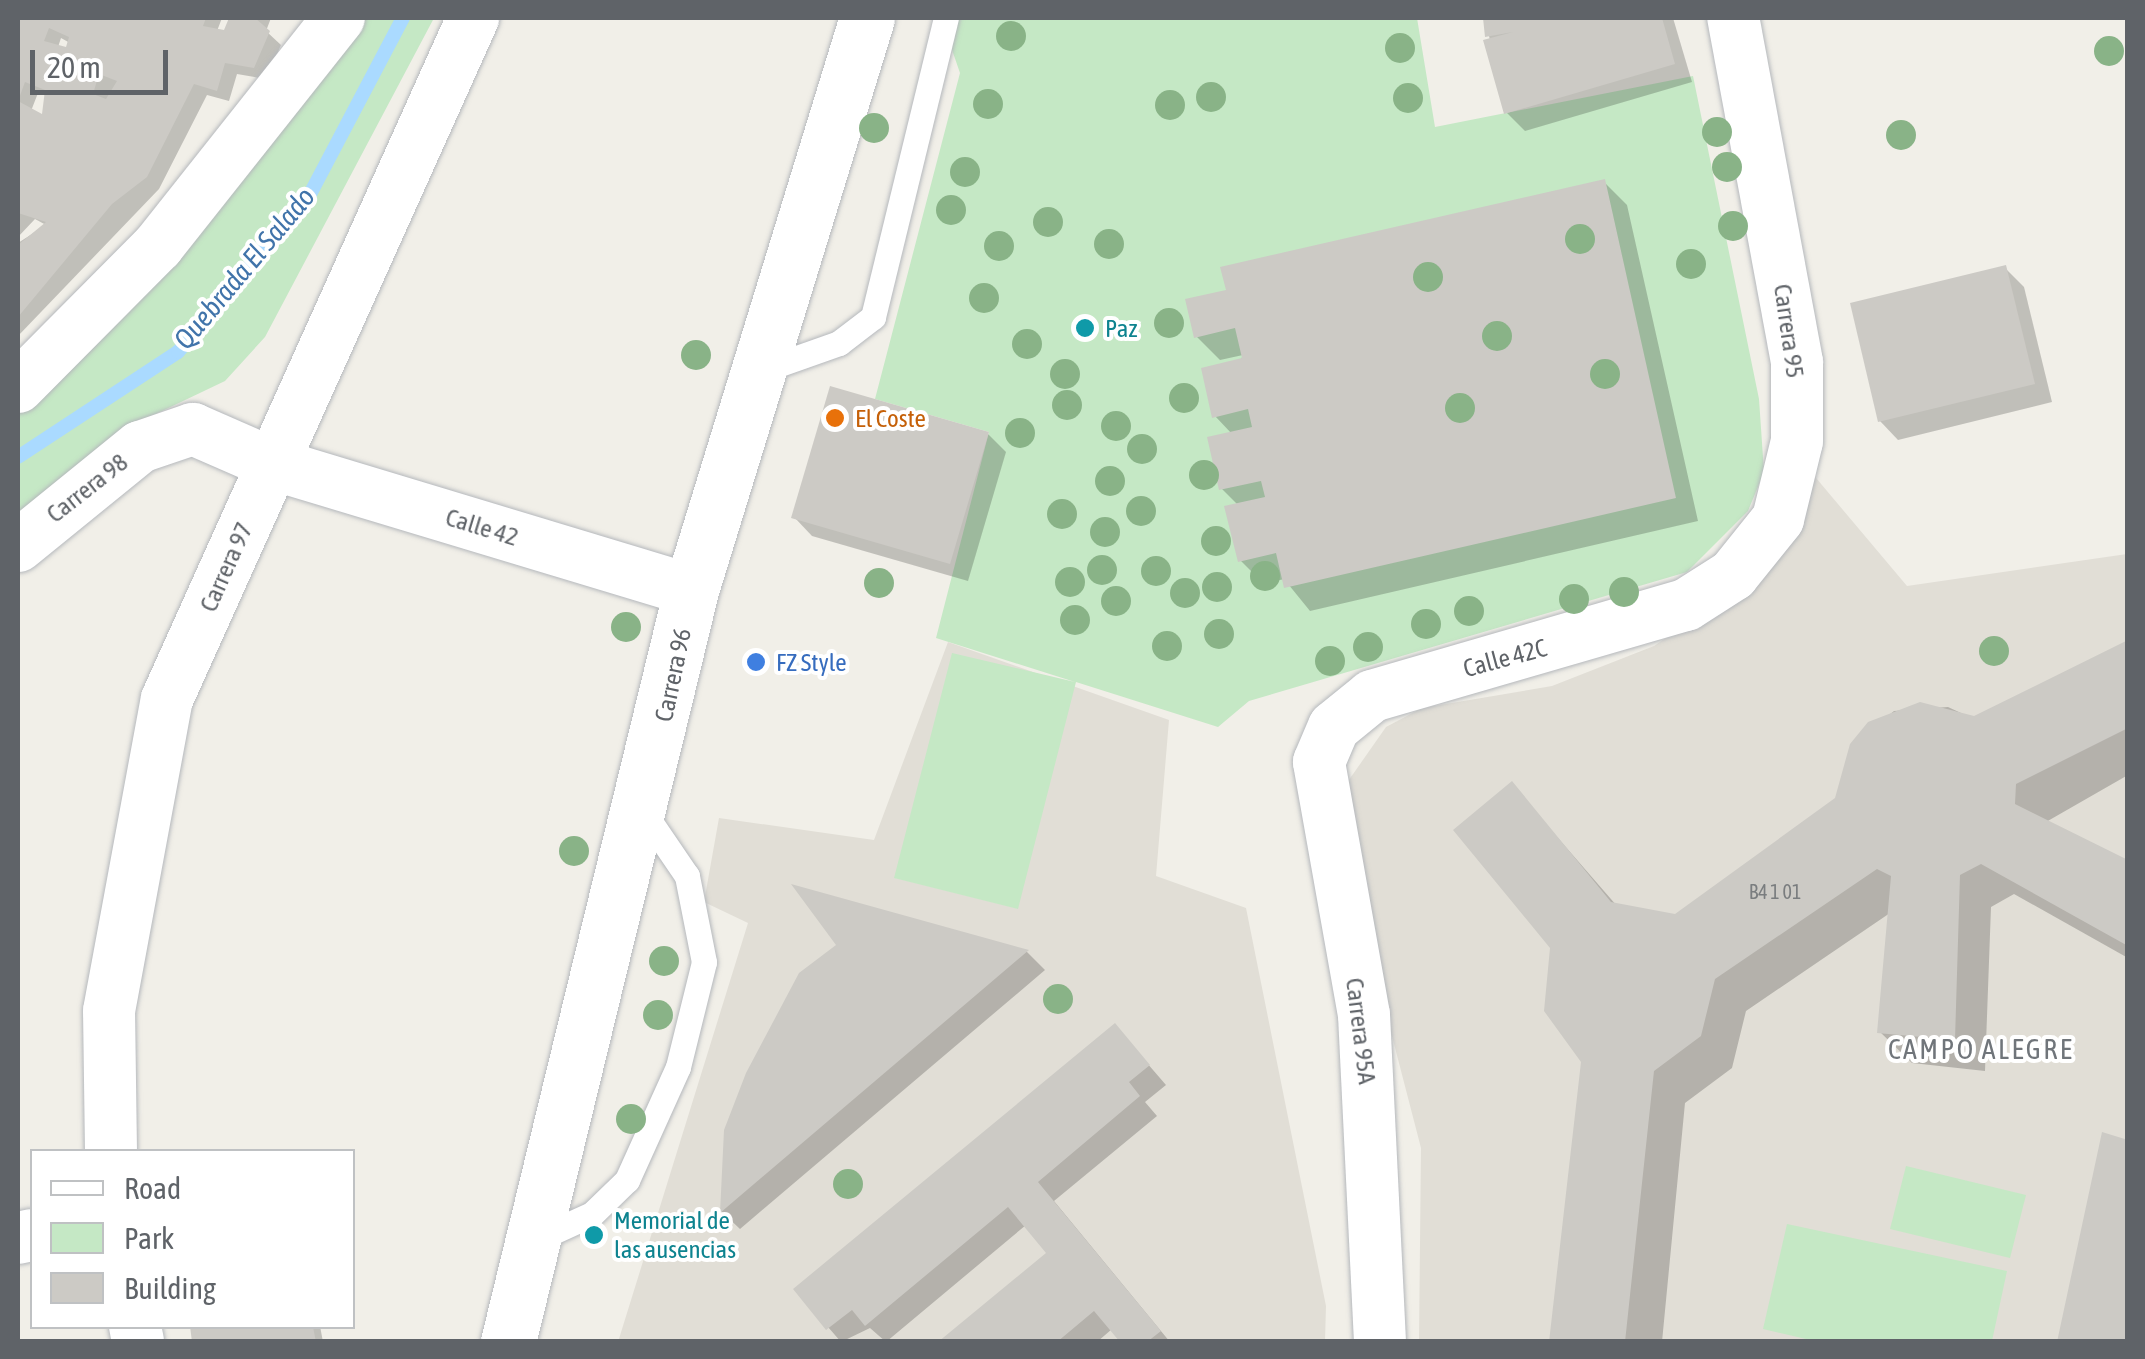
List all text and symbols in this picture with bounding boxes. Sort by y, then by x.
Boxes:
scale bar [35,30,172,92]
text: 20 m [47,50,101,84]
water label: Quebrada El Salado [167,180,321,356]
street label: Carrera 95 [1768,282,1810,380]
place label: Paz [1105,313,1137,343]
marker: Paz [1074,317,1096,339]
place label: El Coste [855,403,926,433]
marker: El Coste [824,407,846,429]
street label: Carrera 98 [41,447,133,529]
street label: Calle 42 [442,502,522,552]
street label: Carrera 97 [193,518,259,616]
street label: Carrera 96 [649,626,697,724]
street label: Calle 42C [1460,632,1550,684]
place label: FZ Style [776,647,846,677]
marker: FZ Style [745,651,767,673]
house number: B4 1 01 [1749,879,1801,903]
street label: Carrera 95A [1340,976,1382,1086]
district label: CAMPO ALEGRE [1888,1032,2074,1066]
legend [30,1149,355,1329]
text: Road [124,1171,181,1205]
place label: Memorial de las ausencias [614,1206,736,1265]
text: Park [124,1221,174,1255]
marker: Memorial de las ausencias [583,1224,605,1246]
text: Building [124,1271,216,1305]

